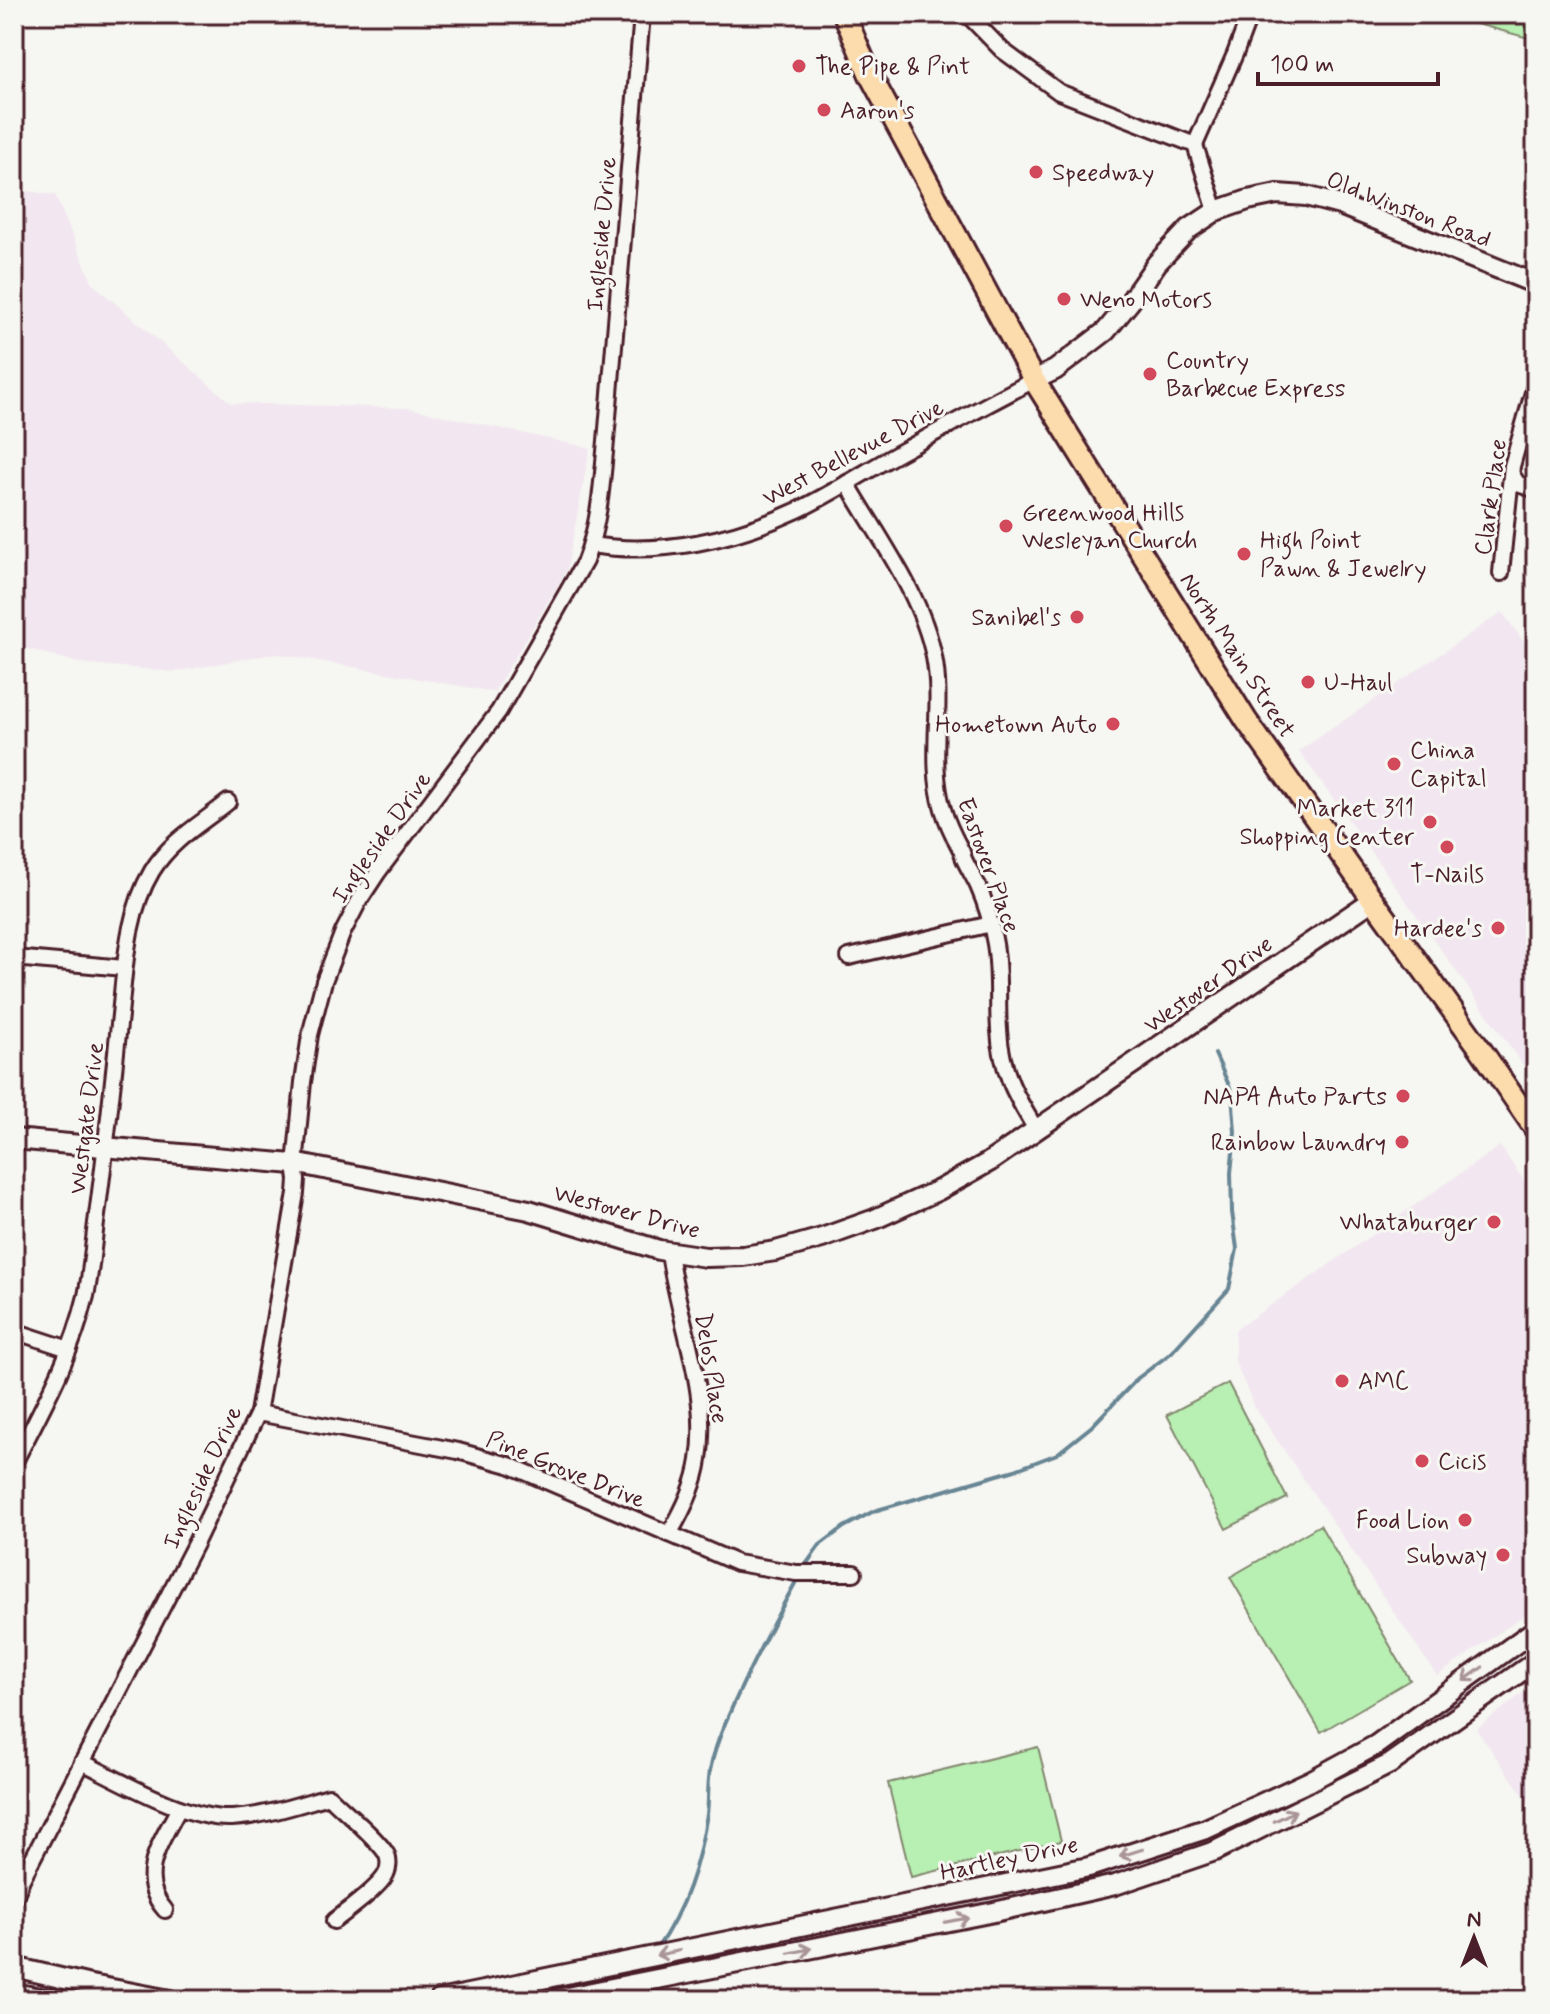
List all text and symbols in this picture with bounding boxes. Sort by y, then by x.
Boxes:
scale bar [1258,36,1438,86]
text: 100 m [1270,50,1334,81]
place label: The Pipe & Pint [815,52,970,83]
marker: The Pipe & Pint [790,57,808,75]
place label: Aaron's [840,96,915,127]
marker: Aaron's [815,101,833,119]
street label: Ingleside Drive [580,156,628,313]
place label: Speedway [1052,158,1154,189]
marker: Speedway [1027,163,1045,181]
street label: Old Winston Road [1322,165,1495,256]
place label: Weno Motors [1080,285,1212,316]
marker: Weno Motors [1055,290,1073,308]
place label: Country Barbecue Express [1166,346,1346,405]
marker: Country Barbecue Express [1141,365,1159,383]
street label: West Bellevue Drive [758,392,950,514]
street label: Clark Place [1468,437,1515,557]
place label: Greenwood Hills Wesleyan Church [1022,498,1198,557]
marker: Greenwood Hills Wesleyan Church [997,517,1015,535]
place label: High Point Pawn & Jewelry [1260,526,1426,585]
marker: High Point Pawn & Jewelry [1235,545,1253,563]
street label: North Main Street [1172,567,1302,744]
place label: Sanibel's [971,603,1061,634]
marker: Sanibel's [1068,608,1086,626]
place label: U-Haul [1324,668,1393,699]
marker: U-Haul [1299,673,1317,691]
place label: Hometown Auto [935,710,1097,741]
marker: Hometown Auto [1104,715,1122,733]
place label: China Capital [1410,736,1487,795]
marker: China Capital [1385,755,1403,773]
street label: Ingleside Drive [325,766,442,912]
street label: Eastover Place [949,794,1026,937]
place label: Market 311 Shopping Center [1240,794,1414,853]
marker: Market 311 Shopping Center [1421,813,1439,831]
marker: T-Nails [1438,838,1456,856]
place label: T-Nails [1410,860,1484,891]
place label: Hardee's [1394,914,1482,945]
marker: Hardee's [1489,919,1507,937]
street label: Westover Drive [1138,929,1279,1041]
street label: Westgate Drive [63,1040,112,1196]
place label: NAPA Auto Parts [1203,1082,1387,1113]
marker: NAPA Auto Parts [1394,1087,1412,1105]
place label: Rainbow Laundry [1211,1128,1386,1159]
marker: Rainbow Laundry [1393,1133,1411,1151]
street label: Westover Drive [550,1178,703,1247]
place label: Whataburger [1340,1208,1478,1241]
marker: Whataburger [1485,1213,1503,1231]
street label: Delos Place [686,1311,735,1426]
place label: AMC [1358,1367,1409,1398]
marker: AMC [1333,1372,1351,1390]
street label: Ingleside Drive [157,1401,253,1556]
street label: Pine Grove Drive [481,1424,649,1516]
place label: Cicis [1438,1447,1487,1478]
marker: Cicis [1413,1452,1431,1470]
place label: Food Lion [1356,1506,1449,1537]
marker: Food Lion [1456,1511,1474,1529]
place label: Subway [1406,1541,1487,1572]
marker: Subway [1494,1546,1512,1564]
one-way arrow [1462,1666,1484,1682]
one-way arrow [1272,1808,1296,1823]
street label: Hartley Drive [937,1830,1081,1889]
one-way arrow [1119,1846,1145,1861]
north arrow [1434,1898,1514,1978]
text: N [1467,1906,1481,1934]
one-way arrow [944,1911,969,1926]
one-way arrow [787,1942,812,1957]
one-way arrow [656,1947,681,1962]

